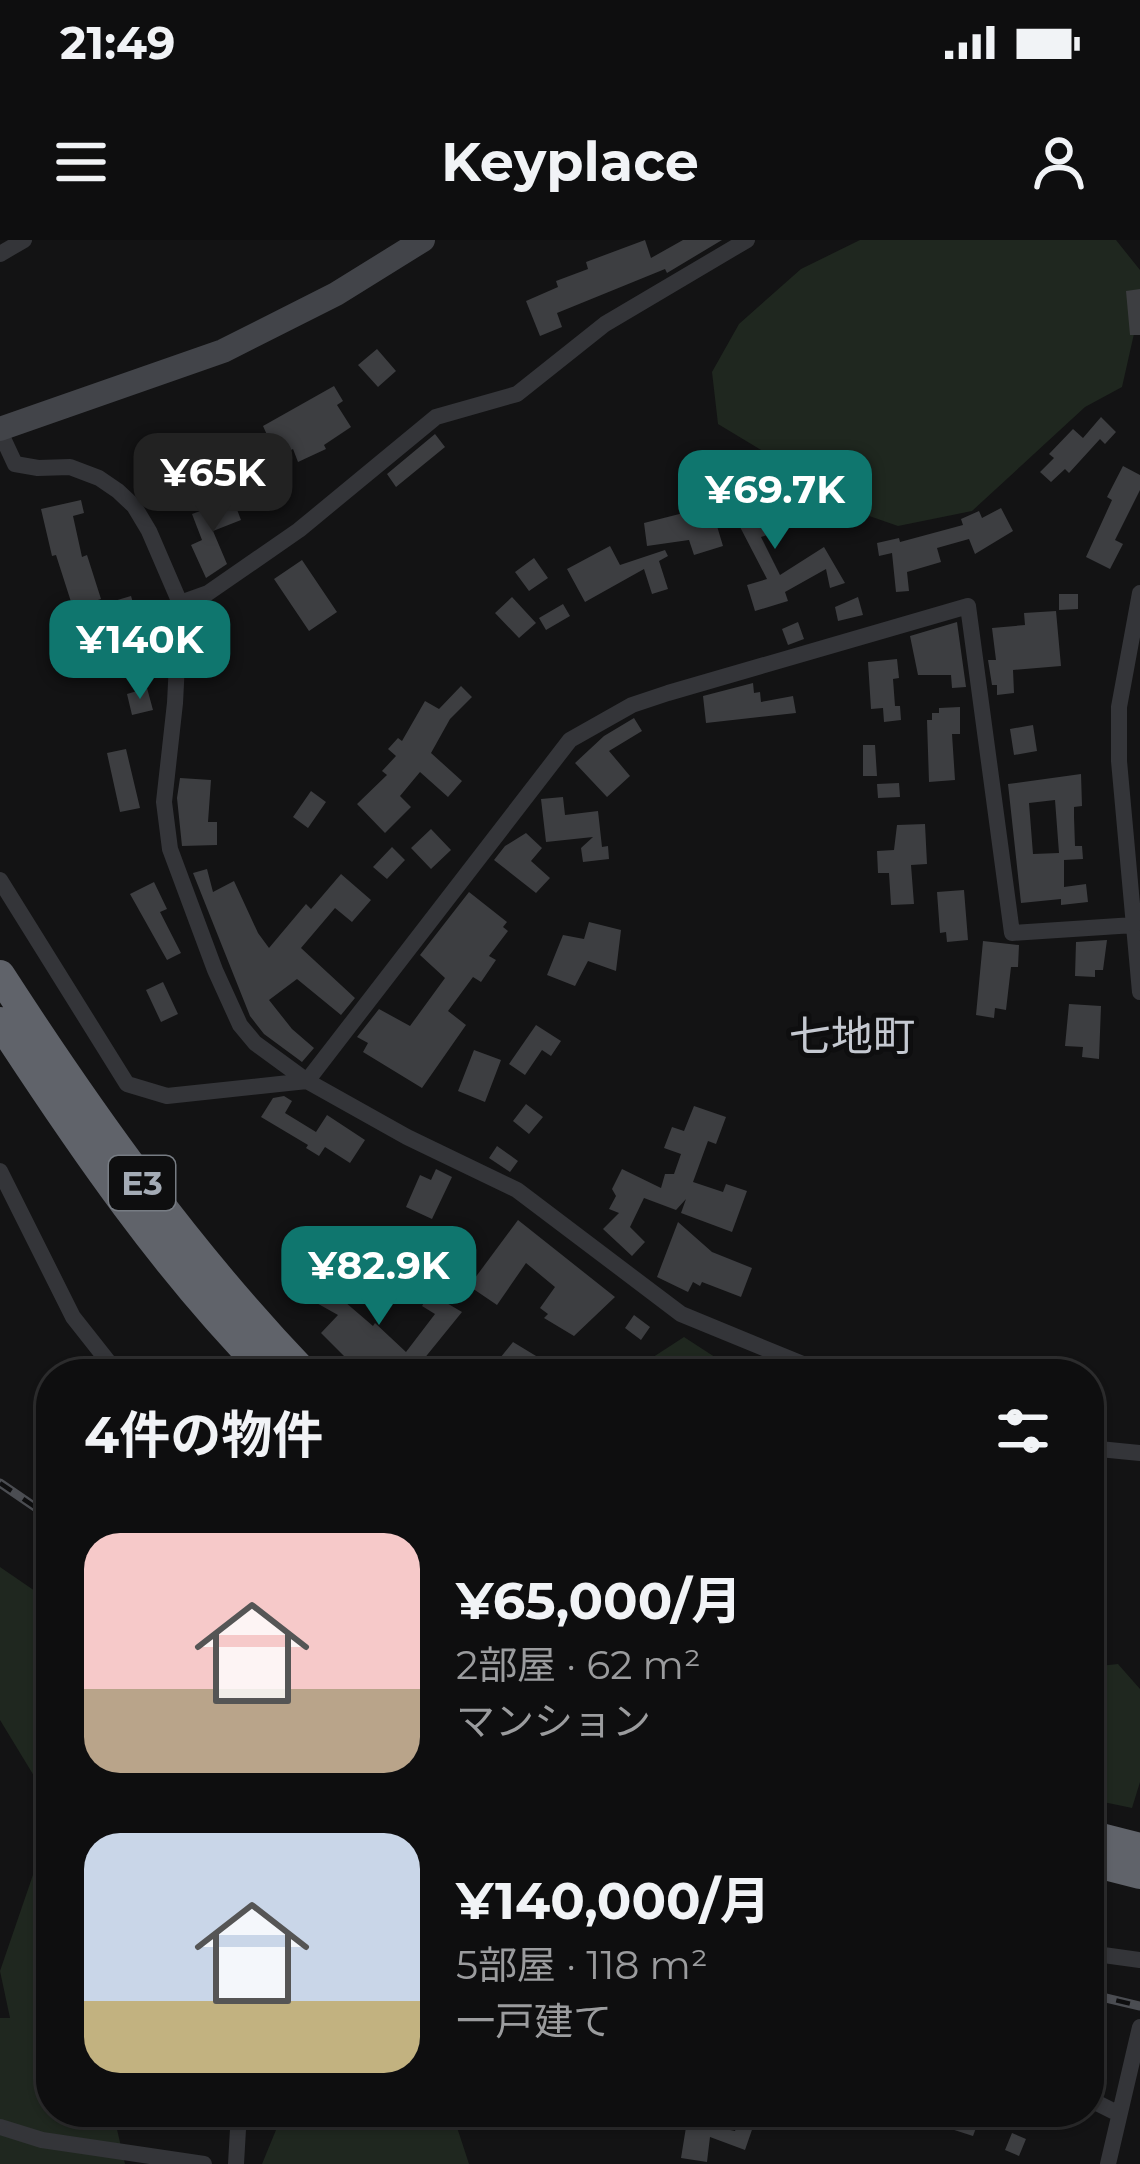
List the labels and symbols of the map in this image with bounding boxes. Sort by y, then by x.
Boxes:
pin: ¥65K [142,433,284,535]
pin: ¥69.7K [677,450,873,552]
pin: ¥140K [56,600,224,702]
district label: 七地町 [789,1010,915,1062]
road number: E3 [109,1156,175,1210]
pin: ¥82.9K [281,1226,477,1328]

